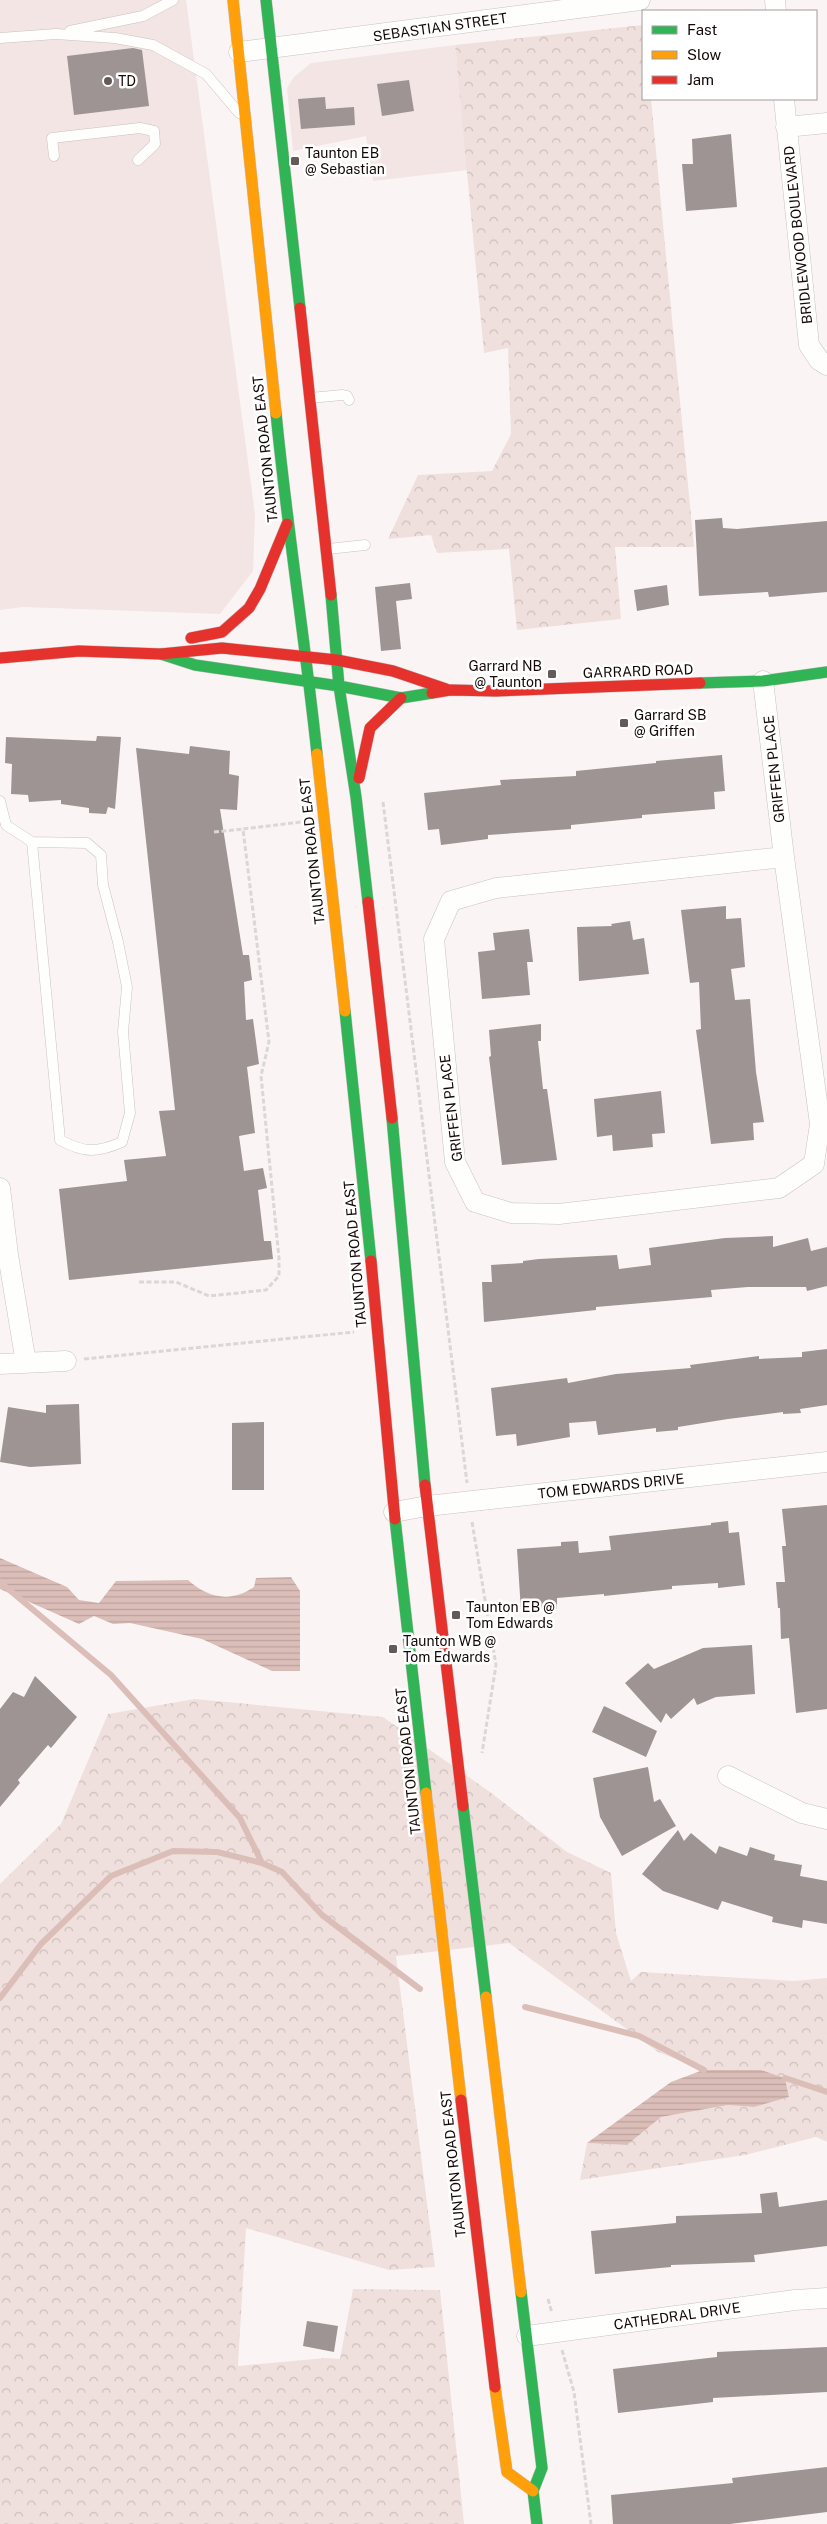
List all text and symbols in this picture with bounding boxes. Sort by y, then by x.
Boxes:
street label: SEBASTIAN STREET [372,10,508,44]
legend [642,10,817,100]
text: Fast [687,21,717,38]
text: Slow [687,46,722,63]
text: Jam [687,71,714,88]
place label: TD [118,73,136,89]
marker: TD [102,75,114,87]
place label: Taunton EB @ Sebastian [305,145,385,177]
street label: BRIDLEWOOD BOULEVARD [781,145,815,325]
marker: Taunton EB @ Sebastian [289,155,301,167]
street label: TAUNTON ROAD EAST [249,375,281,523]
place label: Garrard NB @ Taunton [469,658,542,690]
street label: GARRARD ROAD [582,661,694,681]
marker: Garrard NB @ Taunton [546,668,558,680]
place label: Garrard SB @ Griffen [634,707,706,739]
street label: GRIFFEN PLACE [760,714,788,824]
marker: Garrard SB @ Griffen [618,717,630,729]
street label: TAUNTON ROAD EAST [296,777,328,925]
street label: GRIFFEN PLACE [436,1053,466,1163]
street label: TAUNTON ROAD EAST [341,1180,369,1328]
street label: TOM EDWARDS DRIVE [537,1470,685,1502]
place label: Taunton EB @ Tom Edwards [466,1599,555,1631]
marker: Taunton EB @ Tom Edwards [450,1609,462,1621]
place label: Taunton WB @ Tom Edwards [403,1633,496,1665]
marker: Taunton WB @ Tom Edwards [387,1643,399,1655]
street label: TAUNTON ROAD EAST [392,1687,424,1835]
street label: TAUNTON ROAD EAST [437,2090,469,2238]
street label: CATHEDRAL DRIVE [613,2299,741,2333]

